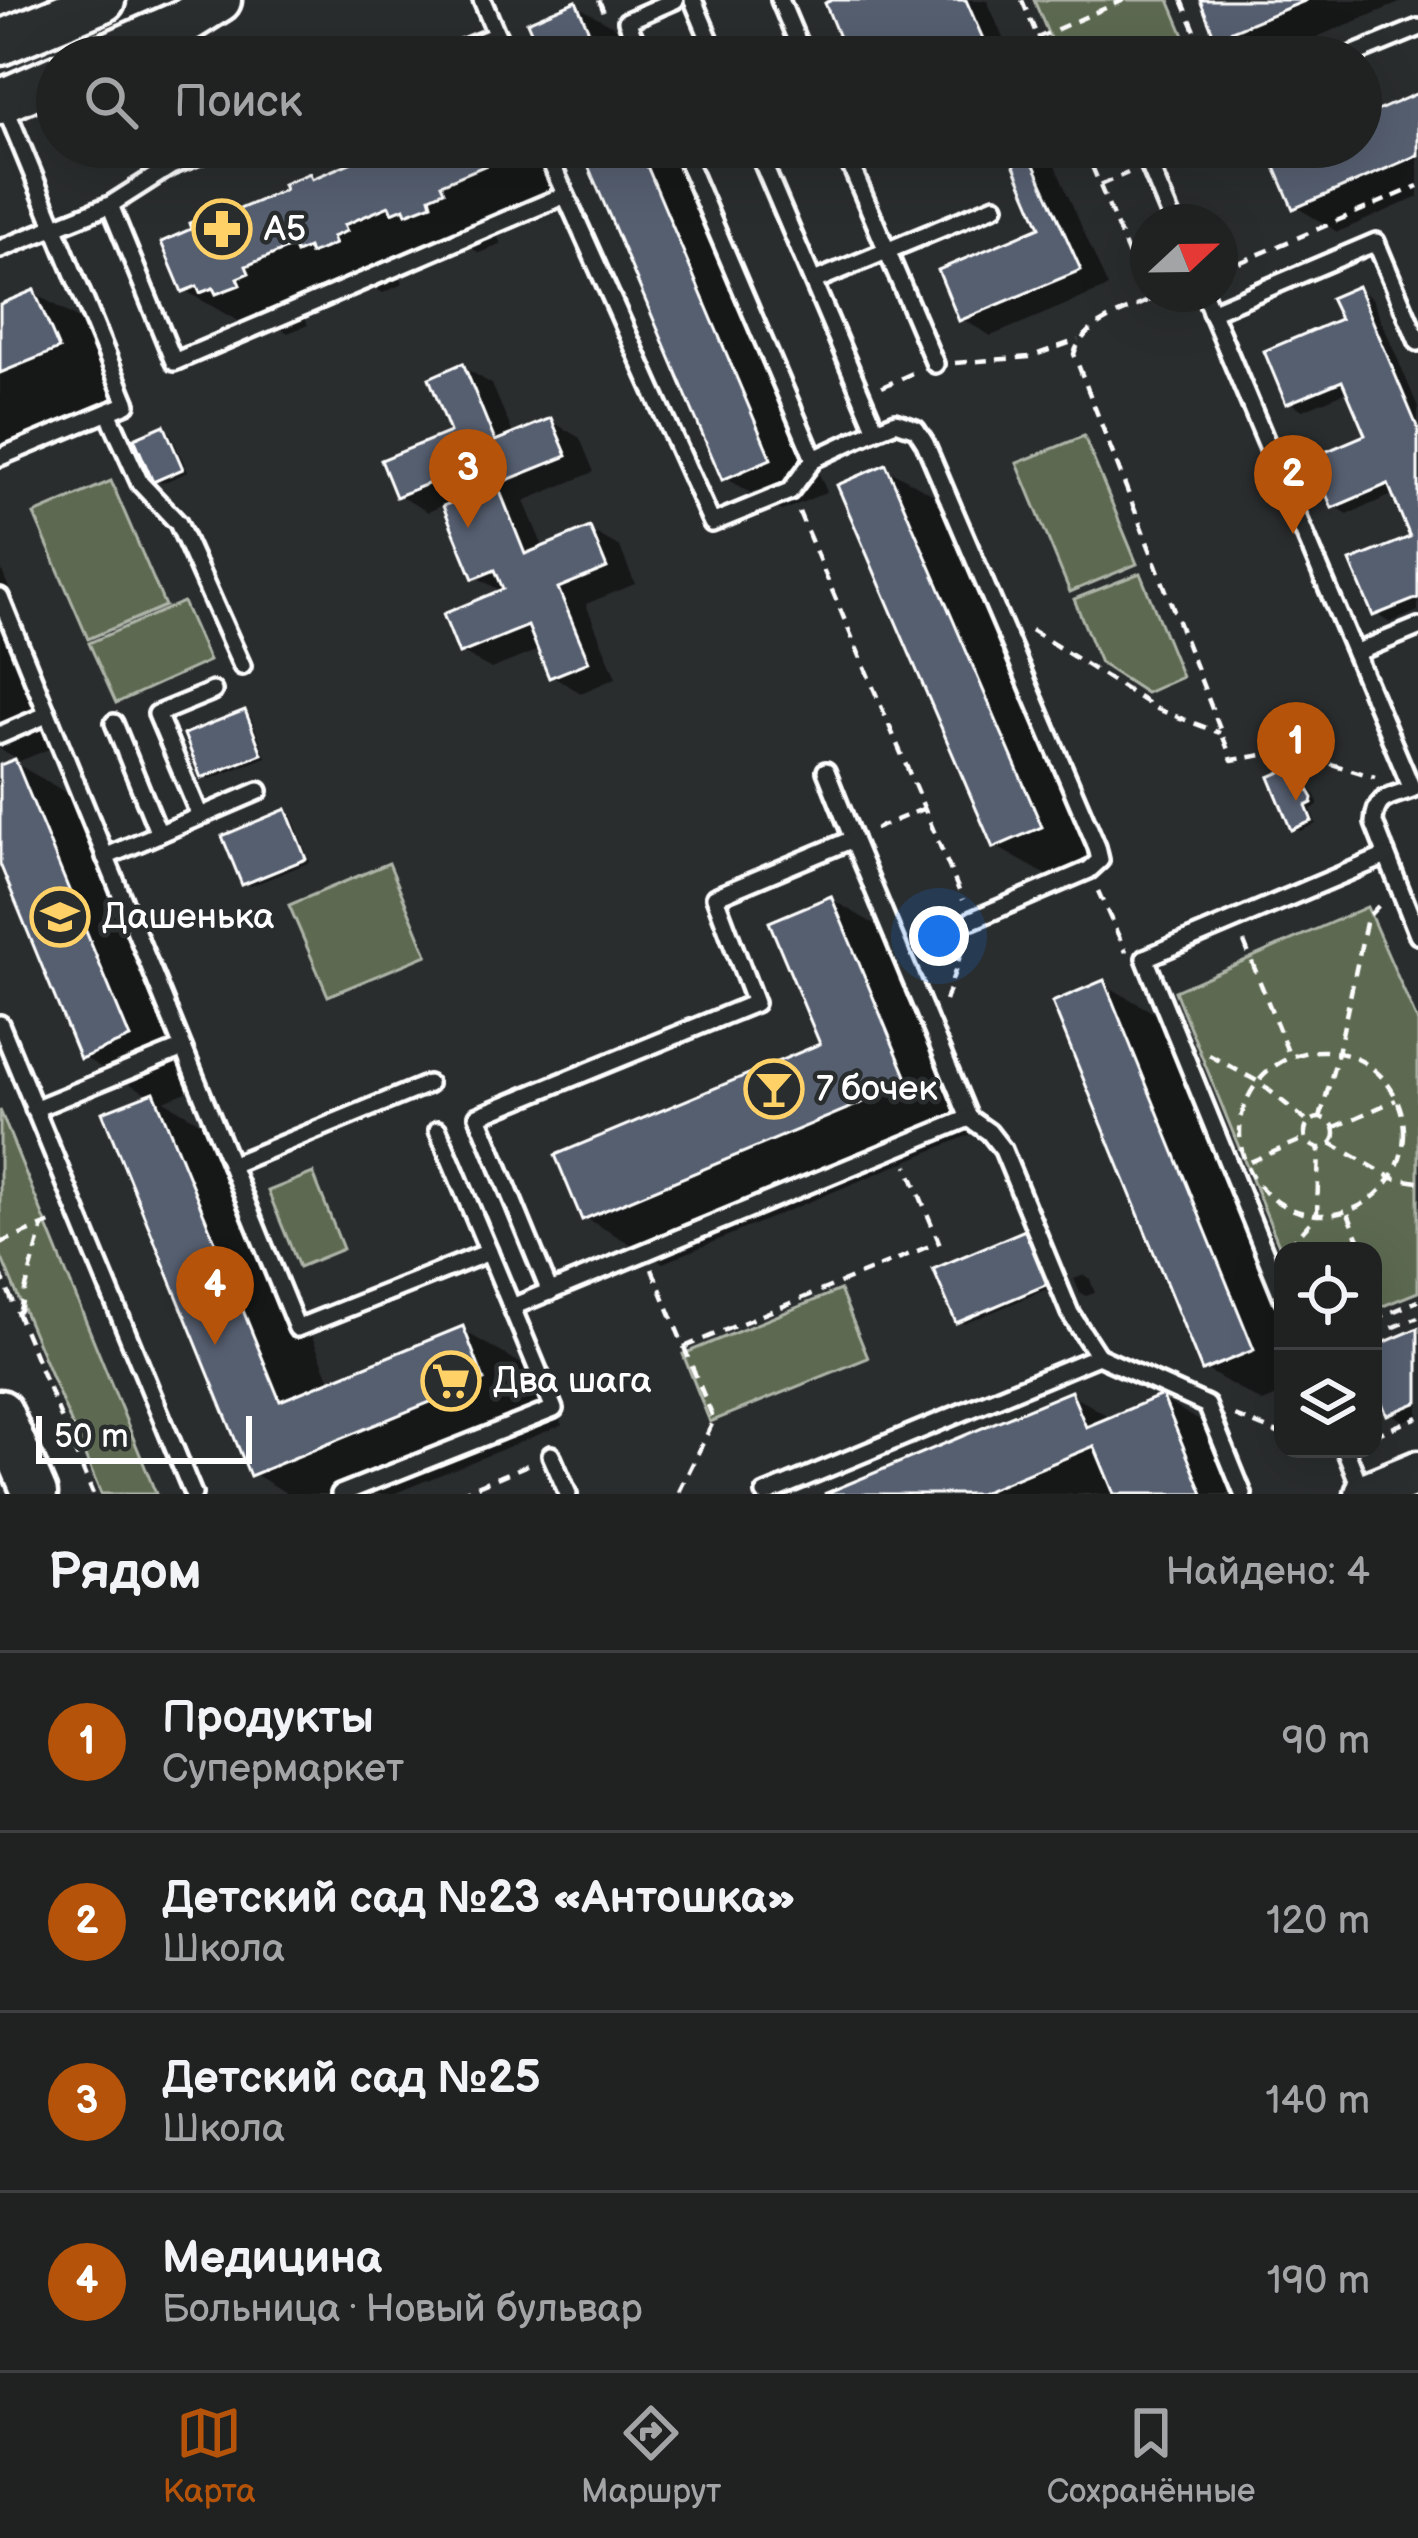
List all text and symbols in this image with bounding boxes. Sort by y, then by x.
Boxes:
search box [36,36,1382,168]
icon: search [78,69,144,135]
text: Поиск [174,75,302,130]
pharmacy icon: А5 [191,198,253,260]
north arrow [1130,204,1238,312]
place label: А5 [263,208,306,251]
pin: 3 [429,429,507,528]
pin: 2 [1254,435,1332,534]
pin: 1 [1257,702,1335,801]
school or university icon: Дашенька [29,886,91,948]
place label: Дашенька [102,896,275,939]
your location [909,906,969,966]
bar icon: 7 бочек [743,1058,805,1120]
place label: 7 бочек [816,1068,938,1111]
map controls [1274,1242,1382,1458]
button: locate [1274,1242,1382,1350]
pin: 4 [176,1246,254,1345]
supermarket icon: Два шага [420,1350,482,1412]
button: layers [1274,1350,1382,1458]
place label: Два шага [493,1360,652,1403]
scale bar [36,1410,252,1463]
text: 50 m [54,1417,129,1457]
text: Рядом [48,1542,202,1603]
text: Найдено: 4 [1166,1549,1370,1596]
text: Продукты [162,1691,374,1746]
text: 1 [79,1718,95,1765]
text: 90 m [1282,1718,1370,1765]
text: Супермаркет [162,1746,404,1793]
text: Детский сад №23 «Антошка» [162,1871,796,1926]
text: 2 [75,1898,99,1945]
text: 120 m [1266,1898,1370,1945]
text: Школа [162,1926,285,1973]
text: Детский сад №25 [162,2051,541,2106]
text: 3 [76,2078,98,2125]
text: 140 m [1265,2078,1370,2125]
text: Школа [162,2106,285,2153]
text: Медицина [162,2231,382,2286]
text: 4 [76,2258,98,2305]
text: 190 m [1267,2258,1370,2305]
text: Больница · Новый бульвар [162,2286,643,2333]
tab: Карта [163,2400,256,2512]
tab: Маршрут [581,2400,721,2512]
tab: Сохранённые [1047,2400,1255,2512]

